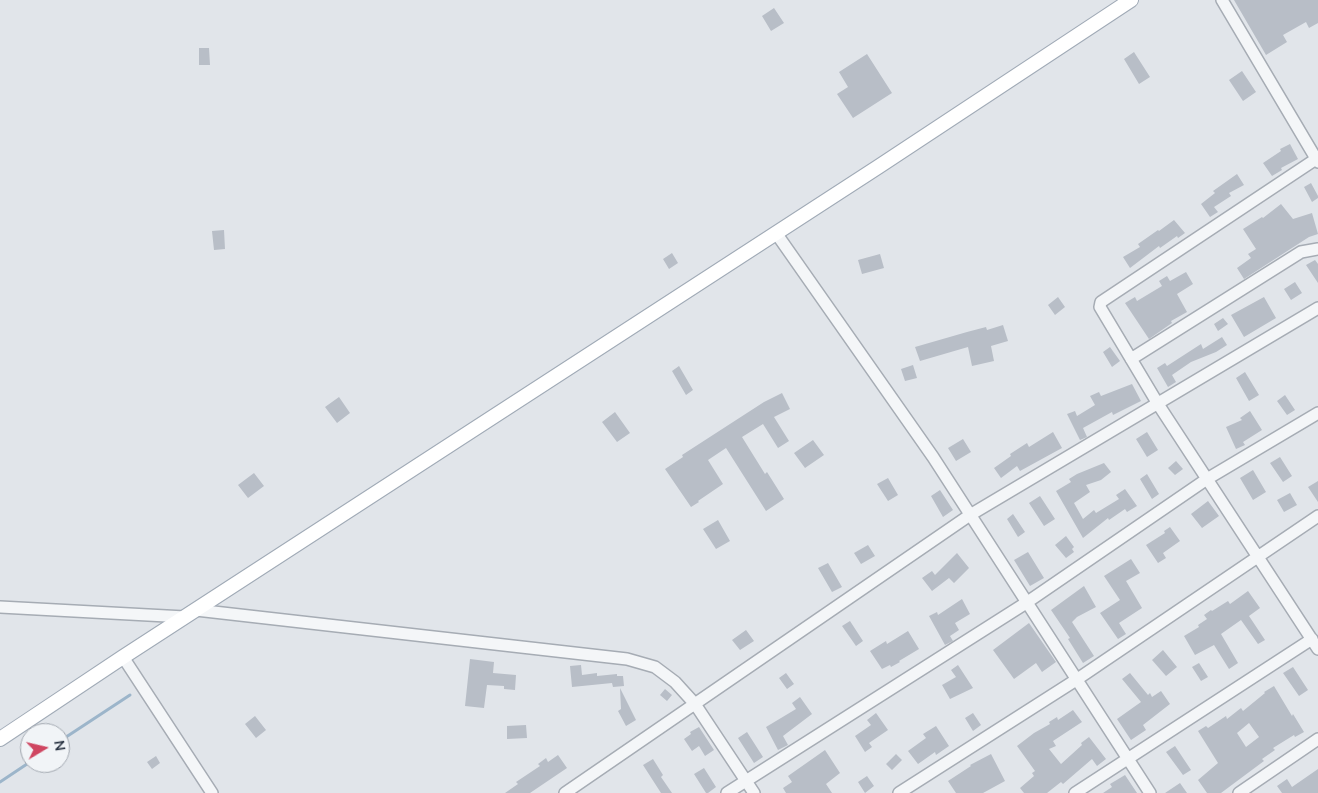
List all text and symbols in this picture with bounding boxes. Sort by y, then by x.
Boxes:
north arrow [20,723,70,773]
text: N [49,739,70,752]

